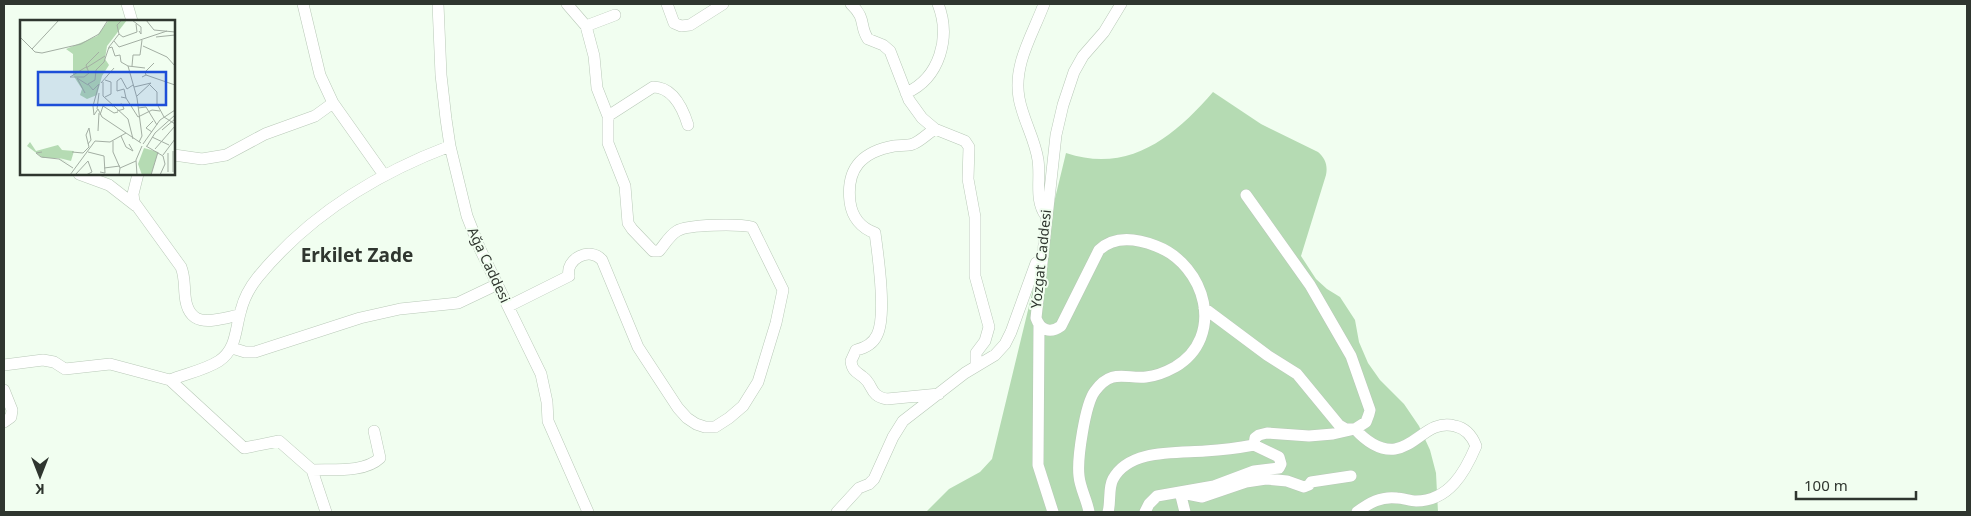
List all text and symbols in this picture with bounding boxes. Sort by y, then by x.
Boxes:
inset map [20,20,175,175]
street label: Yozgat Caddesi [1026,209,1055,309]
street label: Ağa Caddesi [464,224,515,306]
district label: Erkilet Zade [301,242,413,268]
north arrow [15,451,65,501]
scale bar [1796,468,1916,500]
text: 100 m [1804,475,1848,495]
text: K [35,480,45,499]

